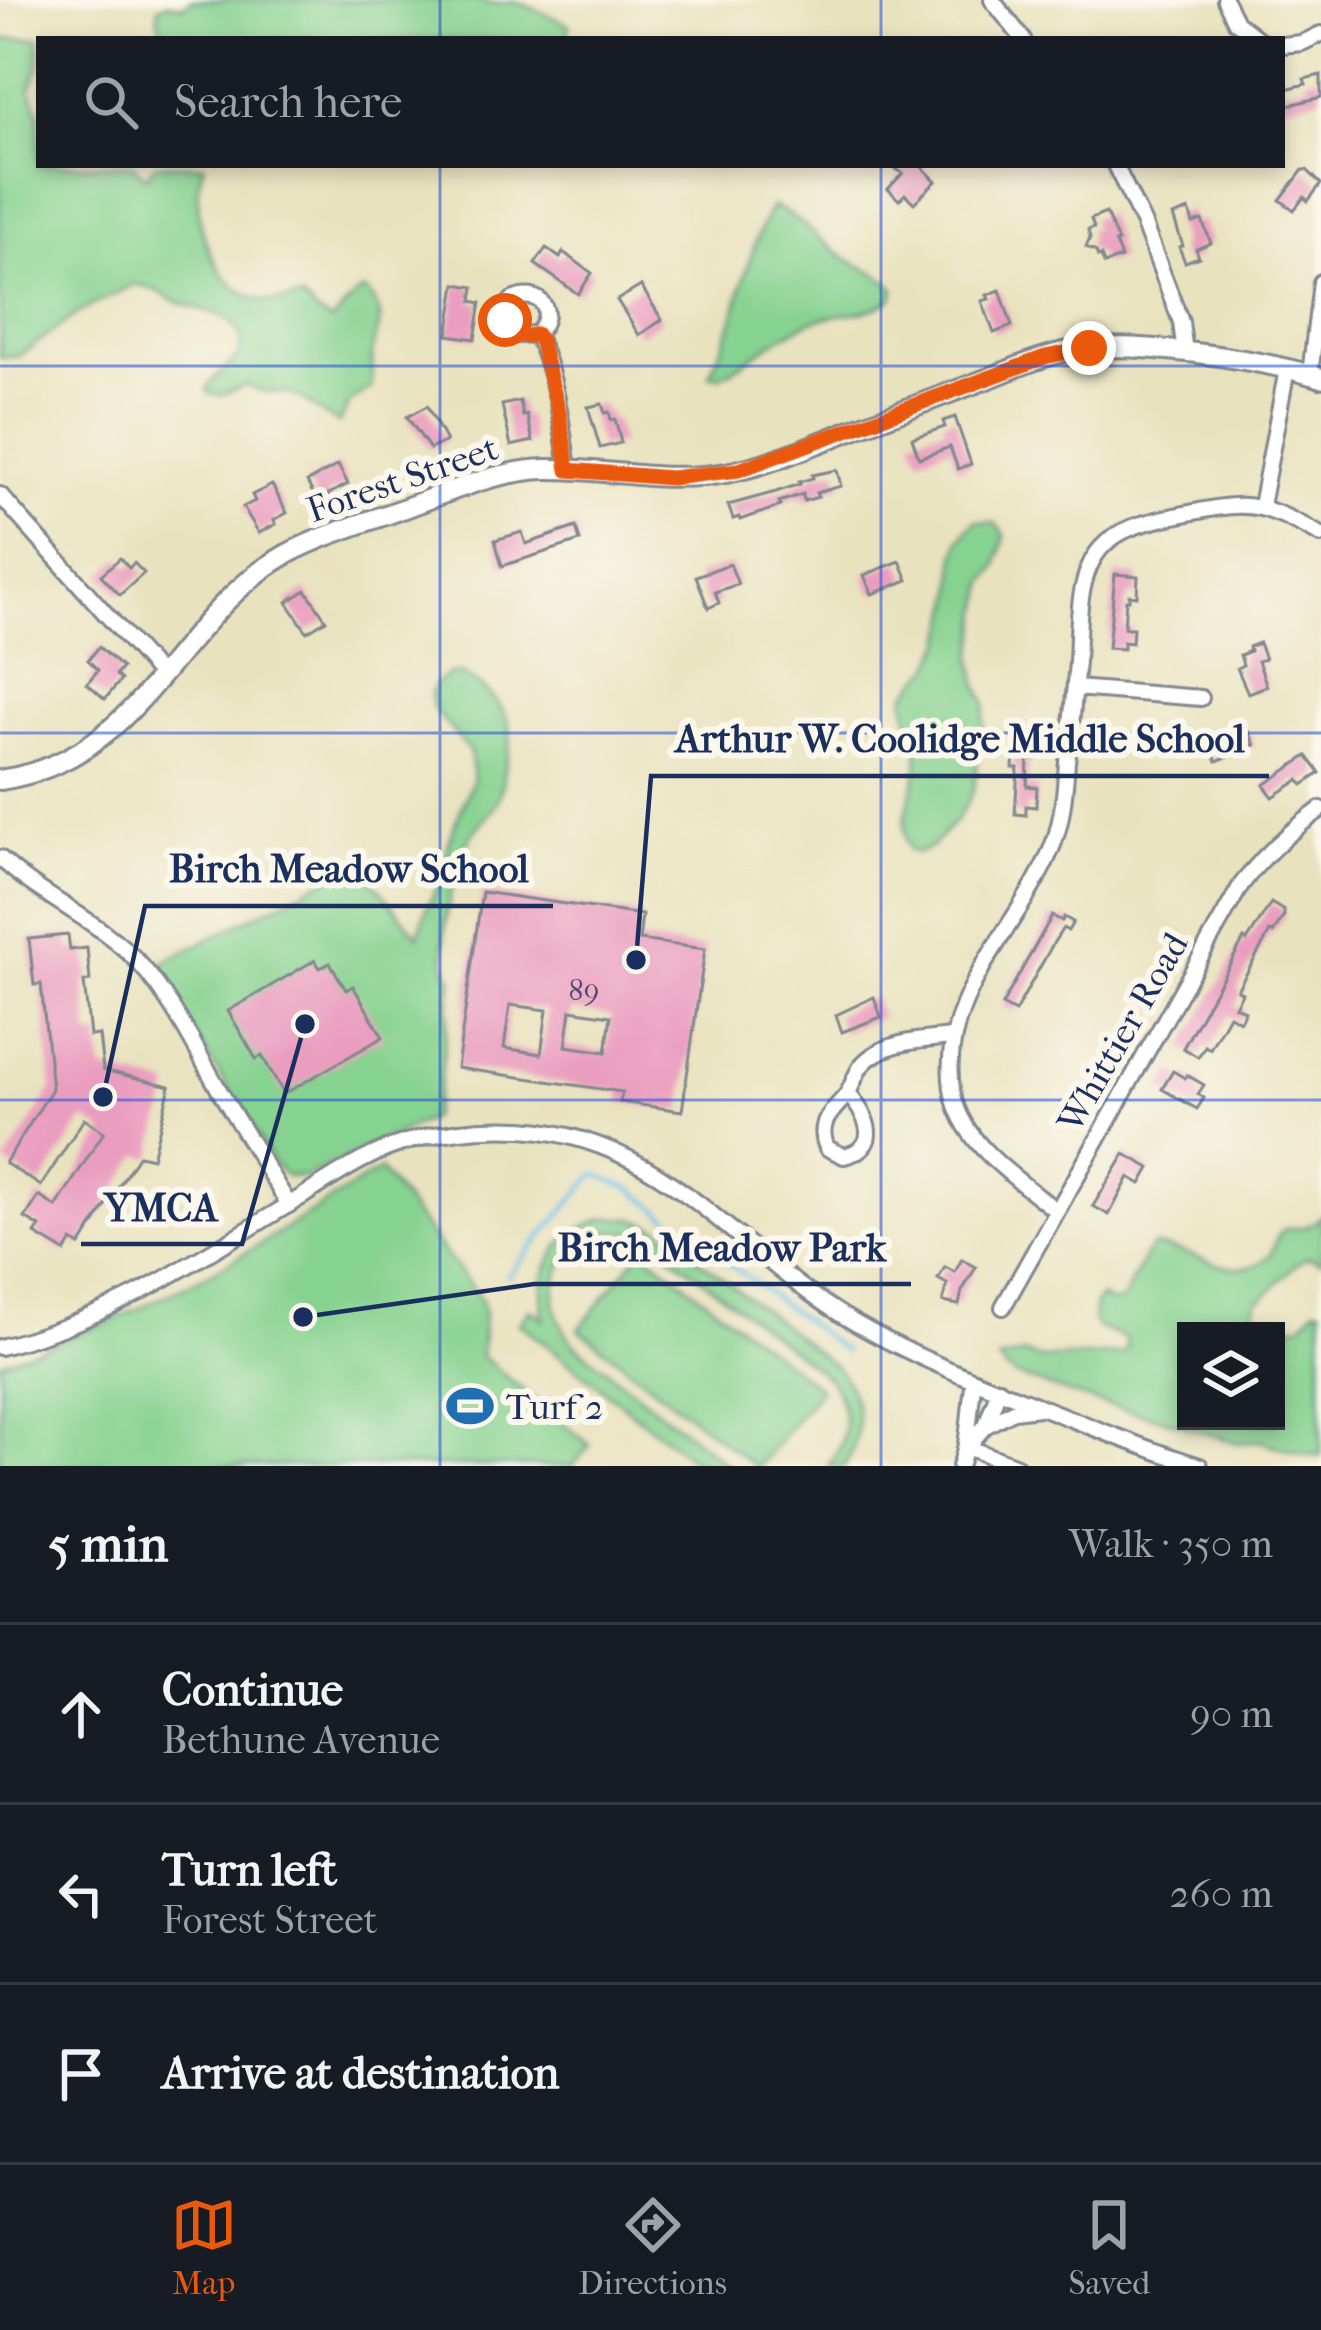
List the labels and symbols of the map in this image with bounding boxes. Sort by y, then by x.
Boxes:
route start [478,293,532,347]
route end [1062,321,1116,375]
street label: Forest Street [301,427,503,531]
callout: Arthur W. Coolidge Middle School [651,701,1269,776]
text: Arthur W. Coolidge Middle School [673,716,1245,762]
callout: Birch Meadow School [145,831,553,906]
text: Birch Meadow School [169,846,529,892]
street label: Whittier Road [1048,925,1197,1140]
house number: 89 [569,973,599,1008]
callout: YMCA [81,1169,242,1244]
text: YMCA [102,1185,220,1231]
callout: Birch Meadow Park [534,1209,911,1284]
text: Birch Meadow Park [558,1225,887,1271]
sports icon: Turf 2 [445,1381,495,1431]
place label: Turf 2 [506,1386,603,1428]

